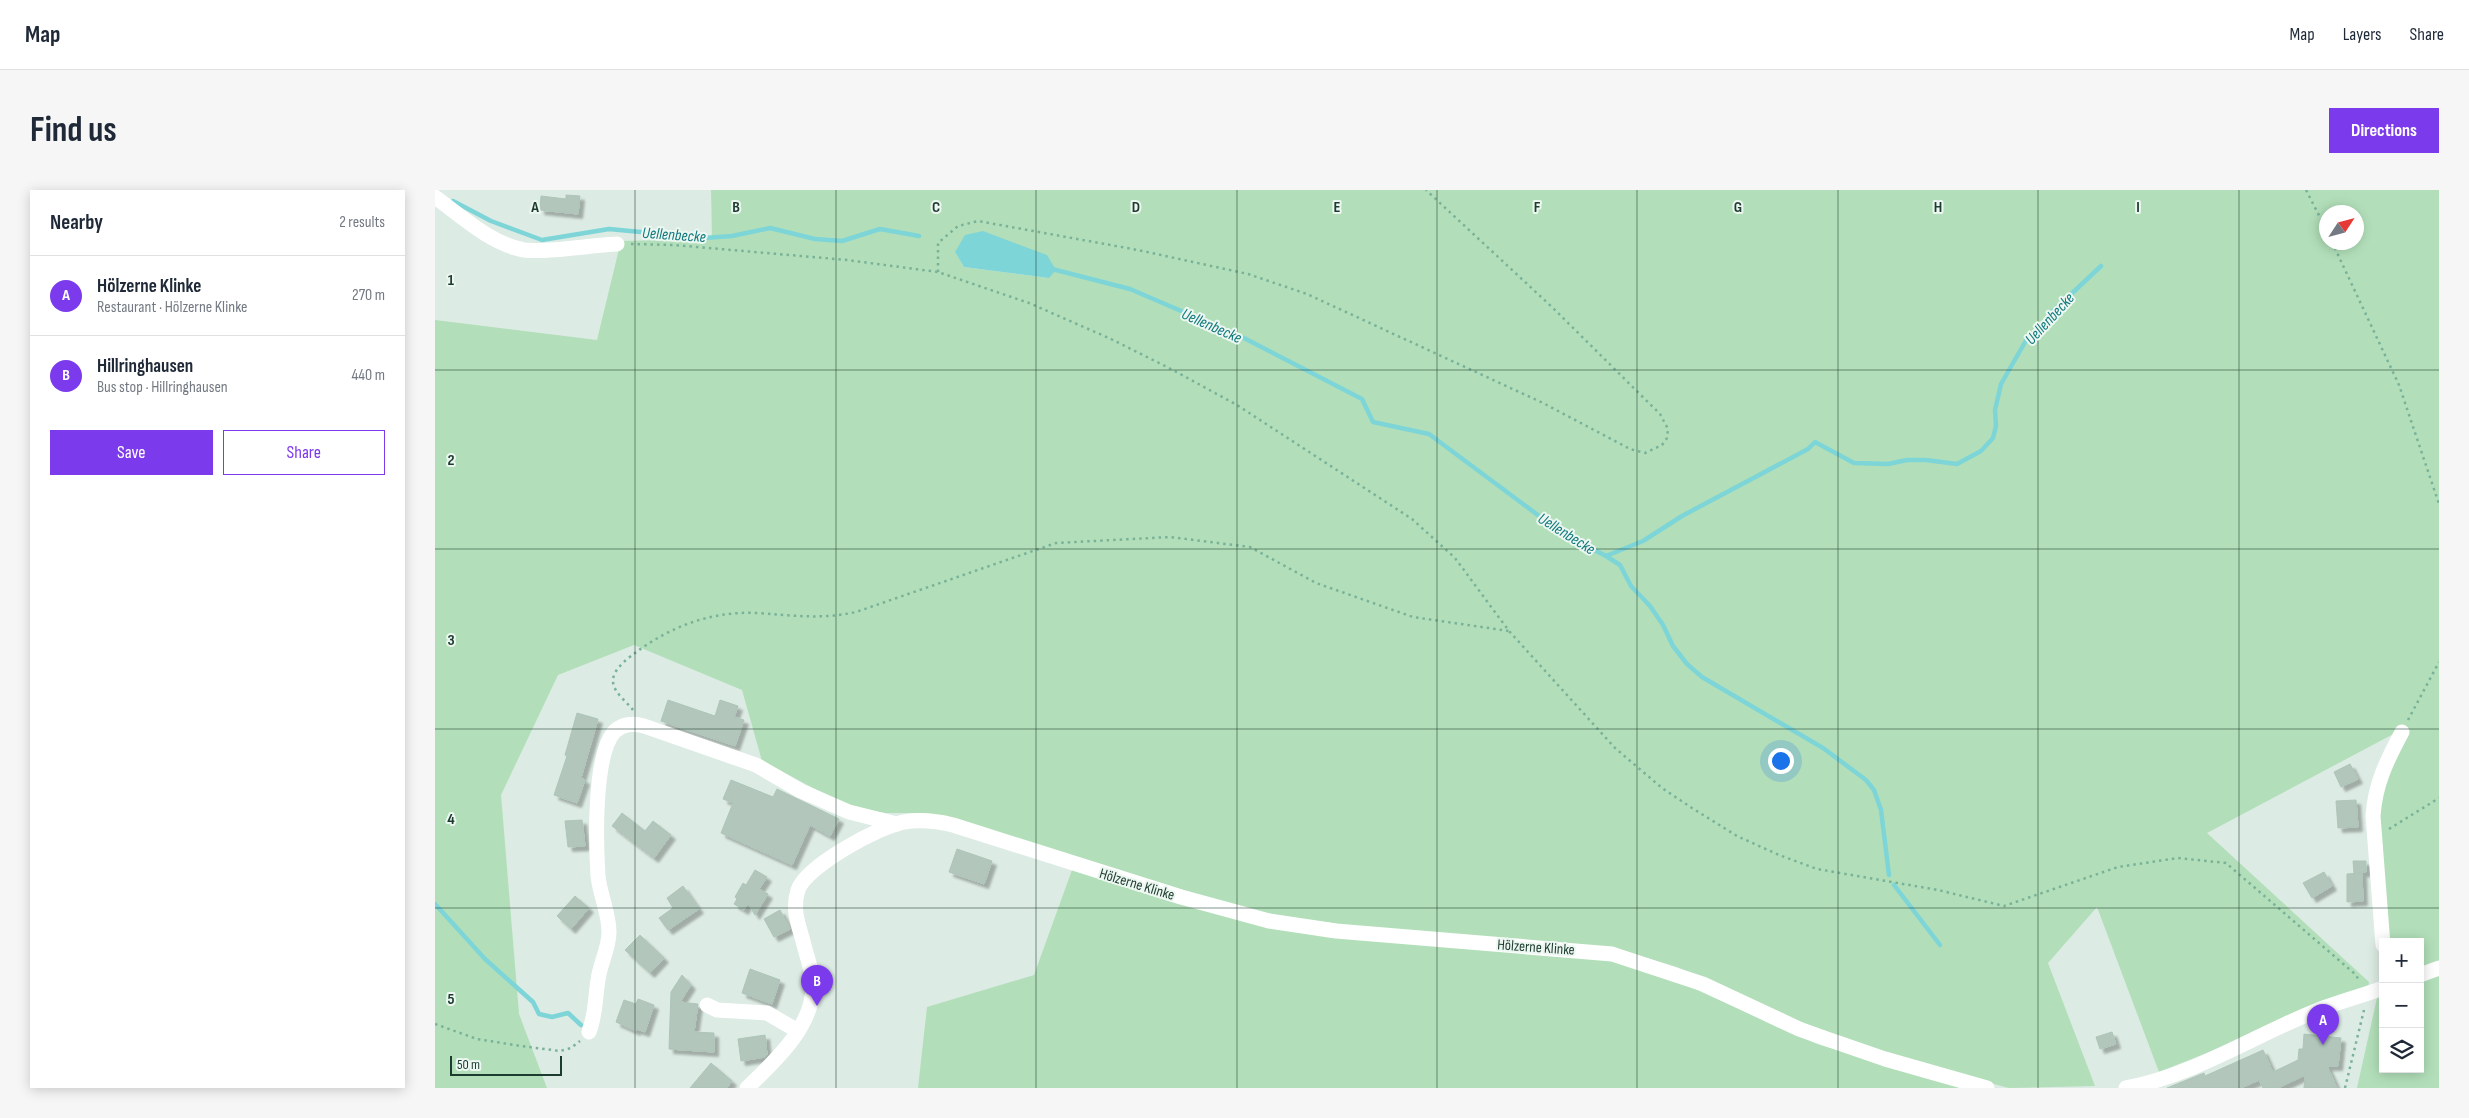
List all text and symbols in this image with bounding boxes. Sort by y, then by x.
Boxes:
text: Map [25,20,60,49]
text: Map [2290,24,2315,45]
text: Layers [2343,24,2382,45]
text: Share [2410,24,2444,45]
button: Directions [2329,108,2439,153]
text: Find us [30,109,117,152]
text: A [530,198,539,217]
text: B [732,198,740,217]
text: C [932,198,940,217]
text: D [1132,198,1140,217]
text: E [1334,198,1341,217]
text: F [1534,198,1541,217]
text: G [1734,198,1742,217]
text: H [1934,198,1942,217]
text: I [2136,198,2140,217]
north arrow [2319,205,2364,250]
text: Nearby [50,210,103,235]
text: 2 results [339,213,385,232]
water label: Uellenbecke [641,224,706,247]
text: 1 [448,271,455,290]
text: Hölzerne Klinke [97,275,201,298]
text: A [62,286,70,305]
text: 270 m [352,286,385,305]
water label: Uellenbecke [2021,289,2079,349]
text: Restaurant · Hölzerne Klinke [97,298,247,317]
water label: Uellenbecke [1178,305,1244,348]
text: Hillringhausen [97,355,193,378]
text: B [62,366,70,385]
text: 440 m [352,366,385,385]
text: Bus stop · Hillringhausen [97,378,228,397]
button: Save [50,430,213,475]
button: Share [223,430,385,475]
text: 2 [447,451,455,470]
water label: Uellenbecke [1534,509,1598,559]
text: 3 [447,631,455,650]
your location [1768,748,1794,774]
text: 4 [447,810,455,829]
street label: Hölzerne Klinke [1097,864,1177,905]
street label: Hölzerne Klinke [1497,935,1575,960]
map controls [2379,938,2424,1073]
button: + [2379,938,2424,983]
pin: B [801,965,833,1006]
button: − [2379,983,2424,1028]
text: 5 [447,990,455,1009]
pin: A [2307,1004,2339,1045]
button: layers [2379,1028,2424,1073]
scale bar [450,1053,563,1076]
text: 50 m [457,1056,480,1073]

